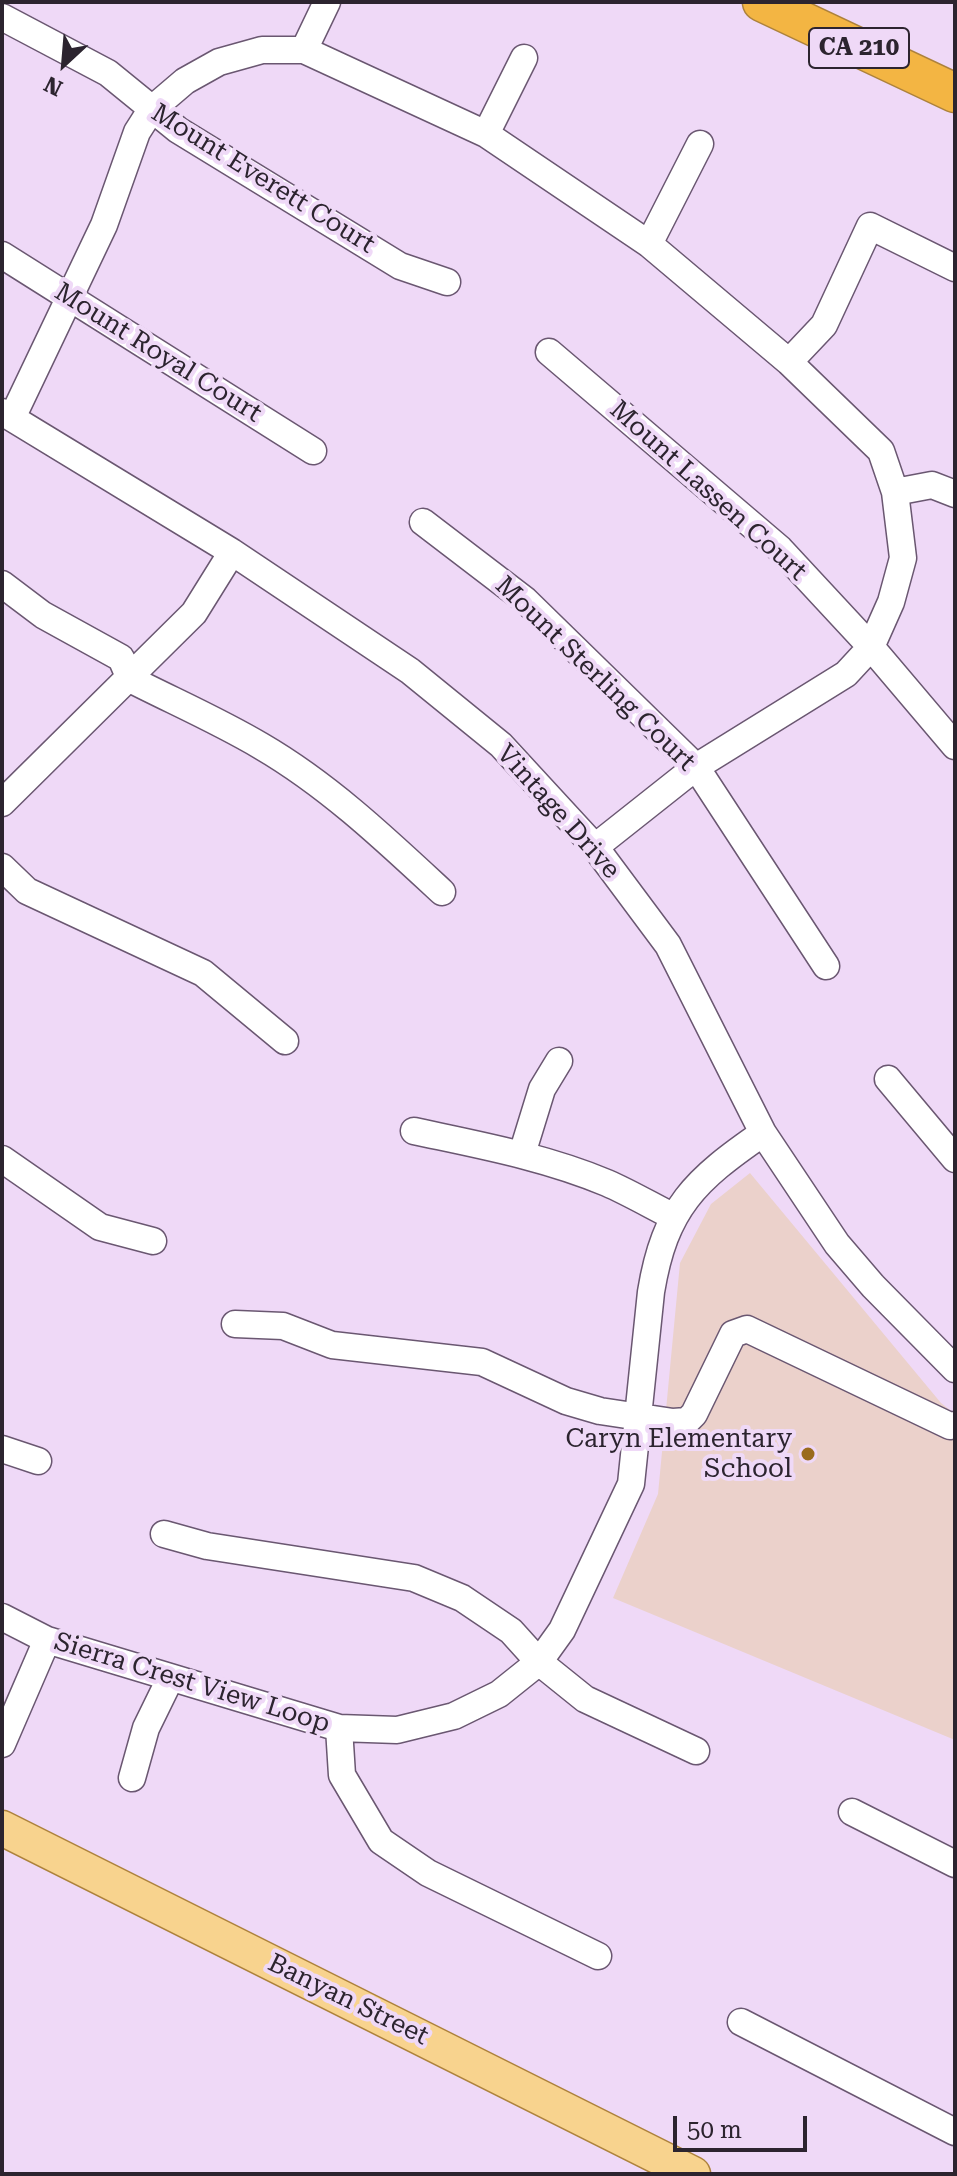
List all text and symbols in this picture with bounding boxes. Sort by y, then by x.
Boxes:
north arrow [24,24,104,104]
road number: CA 210 [809,28,909,68]
text: N [40,71,66,101]
street label: Mount Everett Court [145,98,381,260]
street label: Mount Royal Court [49,277,267,429]
street label: Mount Lassen Court [603,394,813,588]
street label: Mount Sterling Court [488,570,702,778]
street label: Vintage Drive [490,738,626,886]
place label: Caryn Elementary School [565,1423,792,1484]
marker: Caryn Elementary School [799,1445,817,1463]
street label: Sierra Crest View Loop [51,1626,333,1740]
street label: Banyan Street [263,1948,433,2052]
scale bar [677,2100,811,2150]
text: 50 m [687,2116,742,2144]

